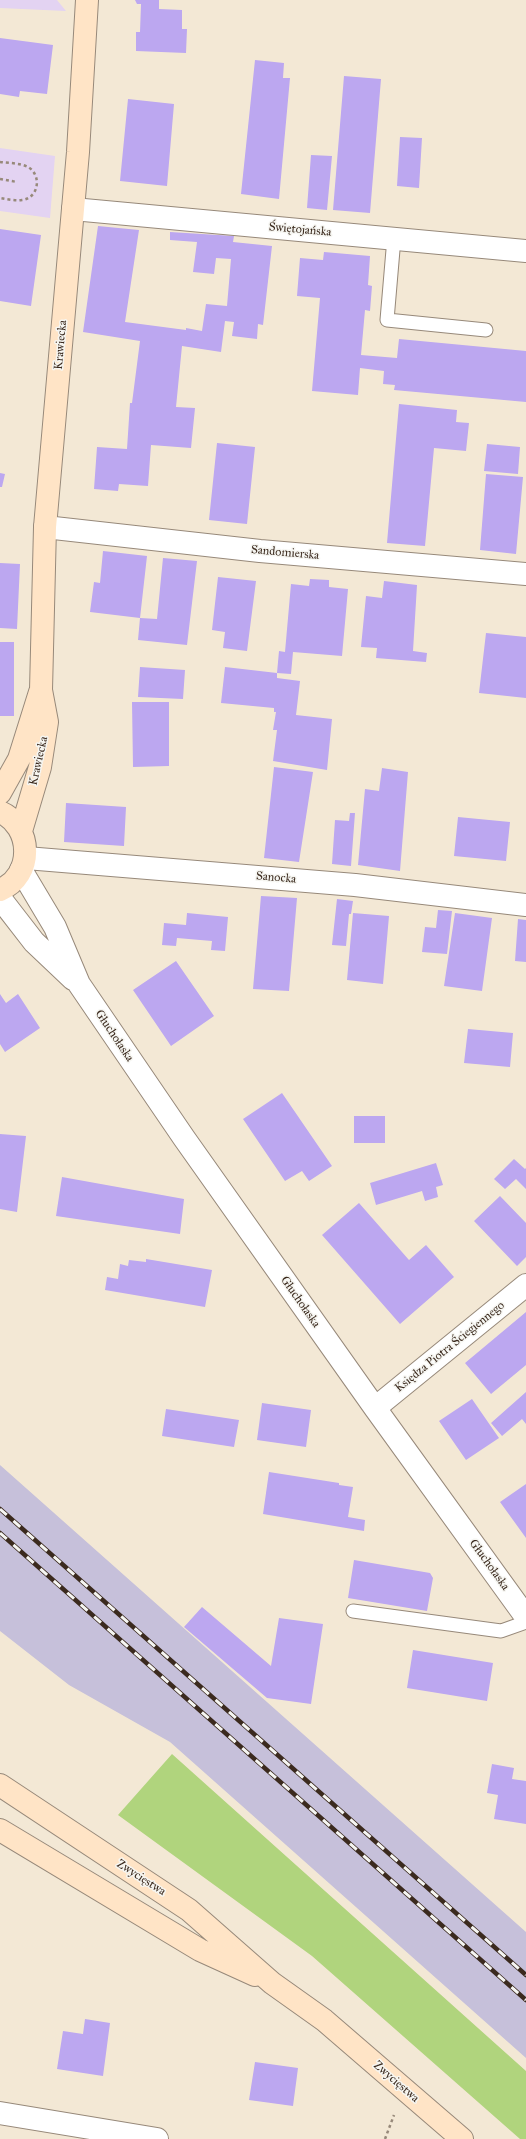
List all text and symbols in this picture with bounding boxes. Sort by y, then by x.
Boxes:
street label: Świętojańska [268,220,332,240]
street label: Krawiecka [52,320,70,370]
street label: Sandomierska [250,543,320,563]
street label: Krawiecka [26,735,52,787]
street label: Sanocka [255,869,297,887]
street label: Głuchołaska [91,1007,137,1065]
street label: Głuchołaska [277,1274,323,1330]
street label: Księdza Piotra Ściegiennego [392,1298,508,1396]
street label: Głuchołaska [466,1537,512,1593]
street label: Zwycięstwa [114,1857,168,1899]
street label: Zwycięstwa [370,2058,422,2106]

